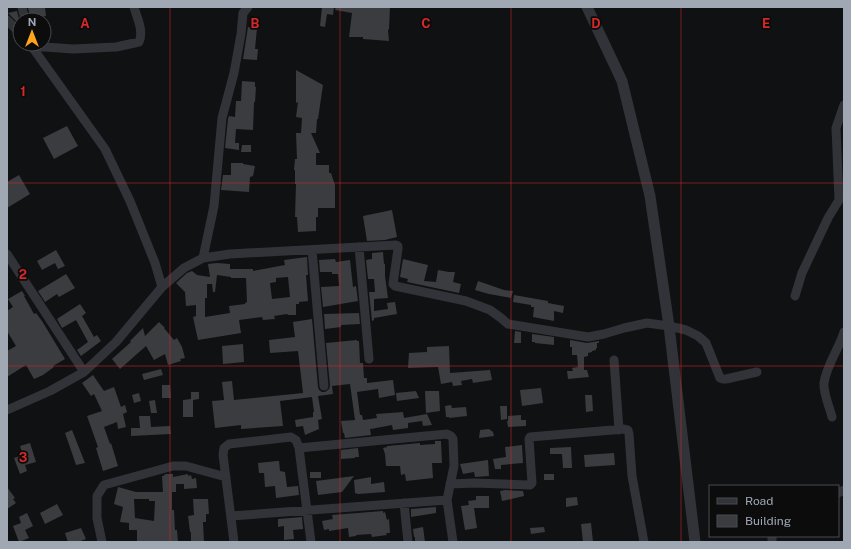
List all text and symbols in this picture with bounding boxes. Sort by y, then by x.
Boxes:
north arrow [12,12,52,52]
text: N [28,16,36,28]
text: A [80,16,90,31]
text: B [251,16,260,31]
text: C [421,16,431,31]
text: D [591,16,601,31]
text: E [762,16,770,31]
text: 1 [20,84,26,99]
text: 2 [19,267,27,282]
text: 3 [19,450,28,465]
legend [709,485,839,537]
text: Road [745,494,773,508]
text: Building [745,514,791,528]

